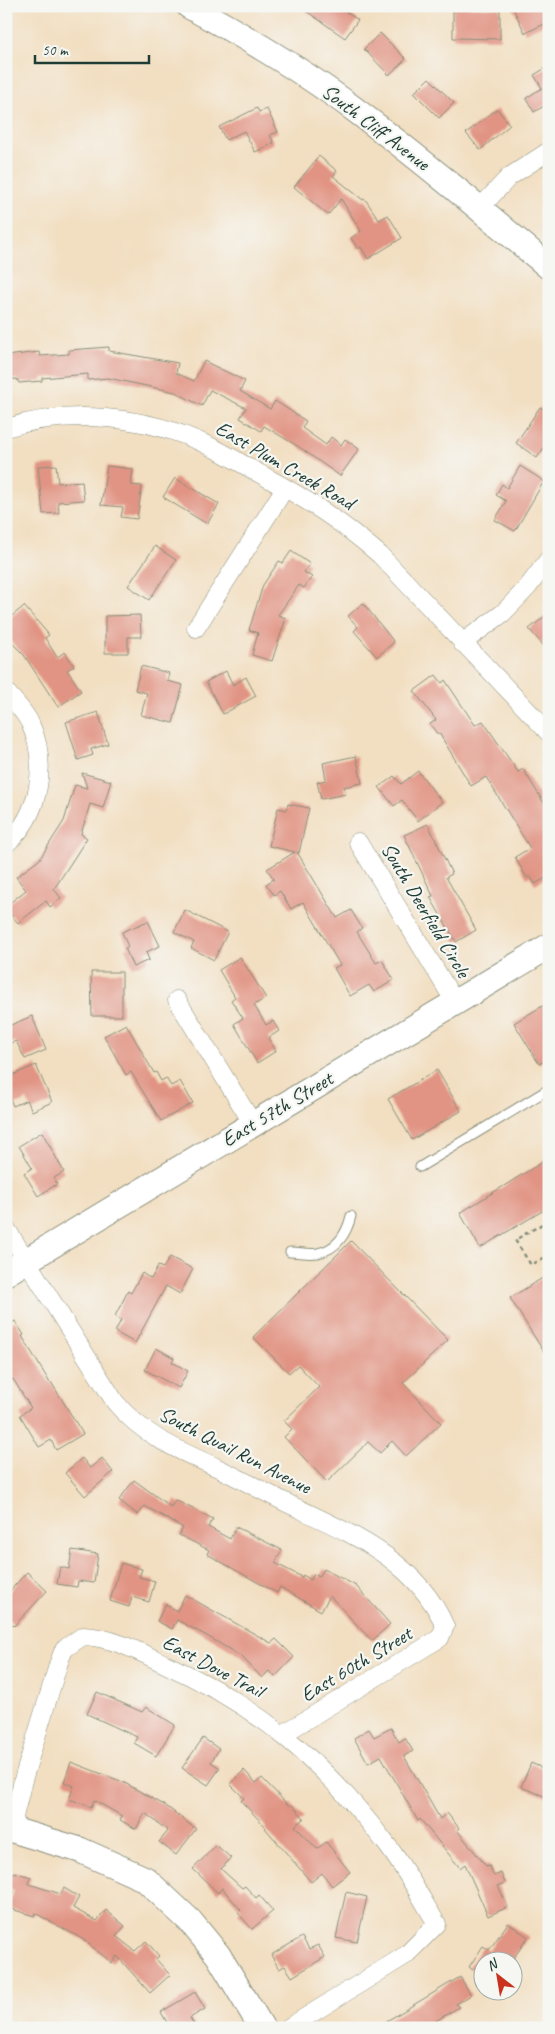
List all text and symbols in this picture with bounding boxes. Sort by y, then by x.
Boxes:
scale bar [35,32,149,64]
text: 50 m [42,41,69,60]
street label: South Cliff Avenue [317,78,436,177]
street label: East Plum Creek Road [211,415,362,517]
street label: South Deerfield Circle [376,838,478,984]
street label: East 57th Street [217,1065,339,1152]
street label: South Quail Run Avenue [155,1400,316,1500]
street label: East 60th Street [296,1620,418,1707]
street label: East Dove Trail [158,1629,271,1705]
north arrow [472,1952,522,2002]
text: N [483,1955,502,1975]

